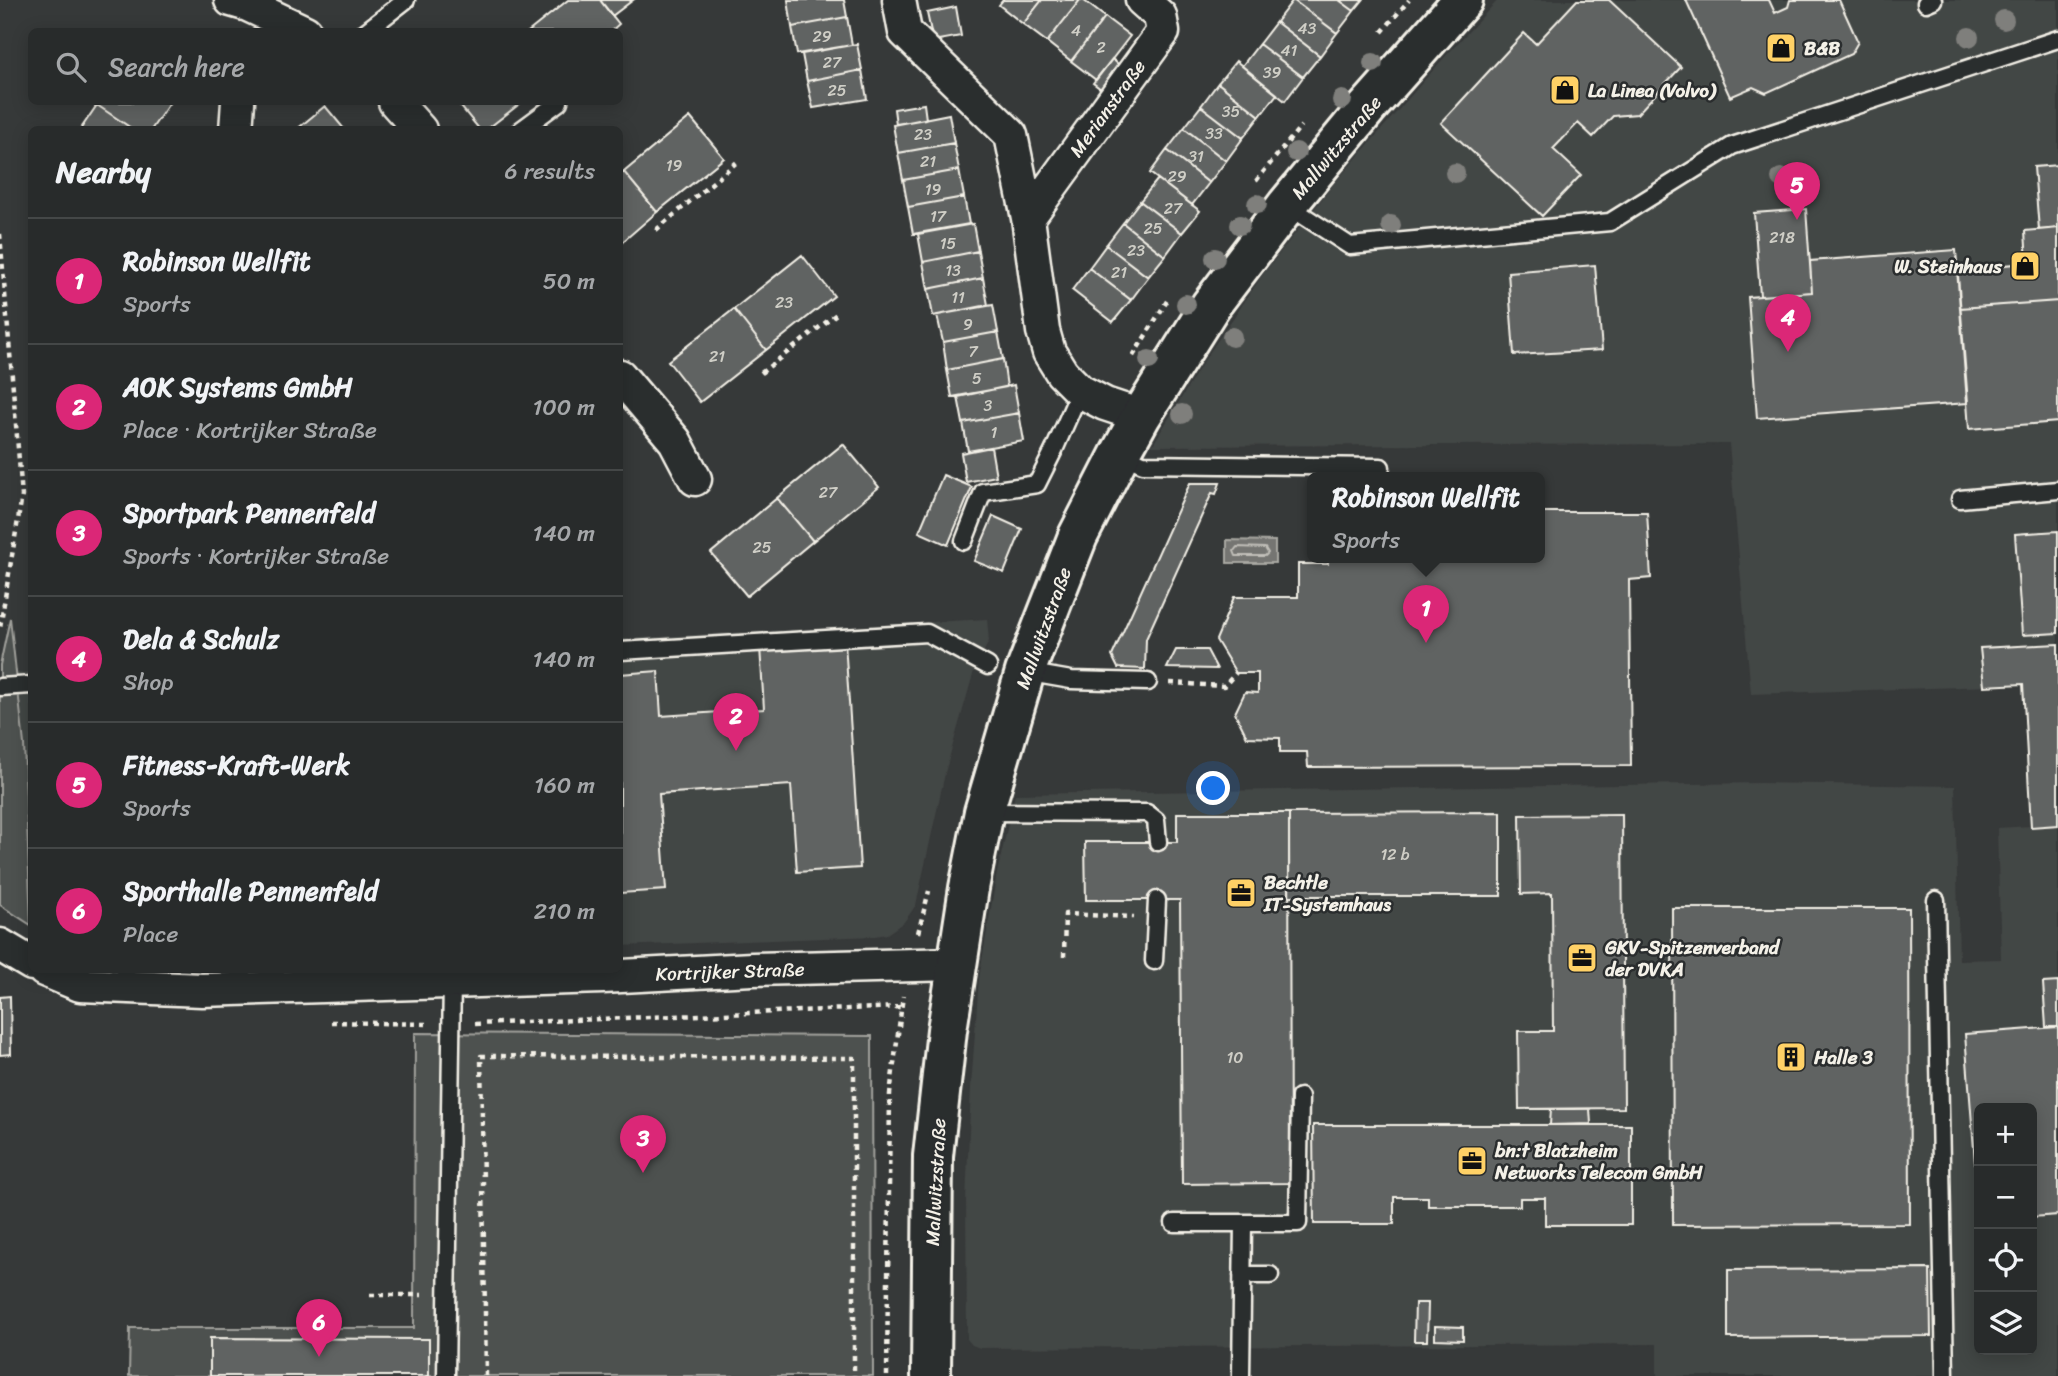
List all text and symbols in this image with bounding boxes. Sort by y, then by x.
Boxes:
house number: 43 [1298,14,1317,43]
house number: 4 [1071,16,1081,45]
house number: 29 [812,22,832,51]
search box [28,28,623,105]
shop icon: B&B [1764,31,1798,65]
place label: B&B [1804,32,1840,65]
house number: 2 [1096,33,1106,62]
house number: 41 [1281,36,1298,65]
text: Search here [108,44,245,90]
icon: search [52,48,90,86]
house number: 27 [823,48,842,77]
street label: Merianstraße [1060,52,1155,164]
house number: 39 [1263,58,1281,87]
shop icon: La Linea (Volvo) [1548,73,1582,107]
place label: La Linea (Volvo) [1588,74,1717,107]
house number: 25 [827,76,847,105]
street label: Mallwitzstraße [1283,88,1390,207]
house number: 35 [1222,97,1241,126]
house number: 33 [1205,119,1223,148]
house number: 23 [914,120,932,149]
house number: 31 [1188,142,1204,171]
text: Nearby [56,145,151,199]
house number: 21 [920,147,936,176]
text: 6 results [505,151,595,192]
house number: 19 [666,151,683,180]
house number: 29 [1167,162,1187,191]
pin: 5 [1774,162,1820,220]
house number: 19 [925,175,942,204]
house number: 27 [1164,194,1183,223]
house number: 17 [930,202,947,231]
house number: 25 [1143,214,1163,243]
house number: 218 [1769,223,1795,252]
house number: 15 [940,229,957,258]
house number: 23 [1127,236,1145,265]
text: Robinson Wellfit [123,238,311,284]
shop icon: W. Steinhaus [2008,249,2042,283]
place label: W. Steinhaus [1894,250,2003,283]
house number: 13 [945,256,961,285]
house number: 21 [1111,258,1127,287]
text: 1 [74,261,84,302]
text: 50 m [543,261,595,302]
house number: 11 [951,283,965,312]
text: Sports [123,284,191,325]
house number: 23 [775,288,793,317]
pin: 4 [1765,294,1811,352]
house number: 9 [963,310,973,339]
house number: 7 [968,337,978,366]
house number: 21 [709,342,725,371]
text: AOK Systems GmbH [123,364,353,410]
house number: 5 [972,364,982,393]
text: 2 [72,387,86,428]
text: 100 m [532,387,595,428]
house number: 3 [984,391,993,420]
text: Place · Kortrijker Straße [123,410,377,451]
house number: 1 [991,418,998,447]
popup [1307,472,1545,563]
text: Robinson Wellfit [1332,474,1520,520]
house number: 27 [819,478,838,507]
text: Sportpark Pennenfeld [123,490,375,536]
text: 3 [73,513,85,554]
text: 140 m [533,513,595,554]
text: Sports [1332,520,1400,561]
house number: 25 [752,533,772,562]
text: Sports · Kortrijker Straße [123,536,389,577]
street label: Mallwitzstraße [1006,562,1081,694]
pin: 1 [1403,585,1449,643]
text: Dela & Schulz [123,616,279,662]
text: 4 [72,639,86,680]
text: 140 m [533,639,595,680]
text: Shop [123,662,173,703]
pin: 2 [713,693,759,751]
text: Fitness-Kraft-Werk [123,742,350,788]
text: 5 [72,765,86,806]
text: 160 m [534,765,595,806]
your location [1196,771,1230,805]
text: Sports [123,788,191,829]
house number: 12 b [1380,840,1410,869]
place label: Bechtle IT-Systemhaus [1263,866,1392,921]
text: Sporthalle Pennenfeld [123,868,378,914]
office icon: Bechtle IT-Systemhaus [1224,876,1258,910]
text: 6 [72,891,86,932]
text: 210 m [534,891,595,932]
text: Place [123,914,178,955]
place label: GKV-Spitzenverband der DVKA [1604,931,1781,986]
office icon: GKV-Spitzenverband der DVKA [1565,941,1599,975]
street label: Kortrijker Straße [655,952,805,991]
building icon: Halle 3 [1774,1040,1808,1074]
place label: Halle 3 [1813,1041,1874,1074]
house number: 10 [1227,1043,1243,1072]
map controls [1974,1103,2037,1355]
button: + [1974,1103,2037,1166]
pin: 3 [620,1115,666,1173]
street label: Mallwitzstraße [916,1117,955,1247]
place label: bn:t Blatzheim Networks Telecom GmbH [1494,1134,1703,1189]
office icon: bn:t Blatzheim Networks Telecom GmbH [1455,1144,1489,1178]
button: − [1974,1166,2037,1229]
button: locate [1974,1229,2037,1292]
button: layers [1974,1292,2037,1355]
pin: 6 [296,1299,342,1357]

